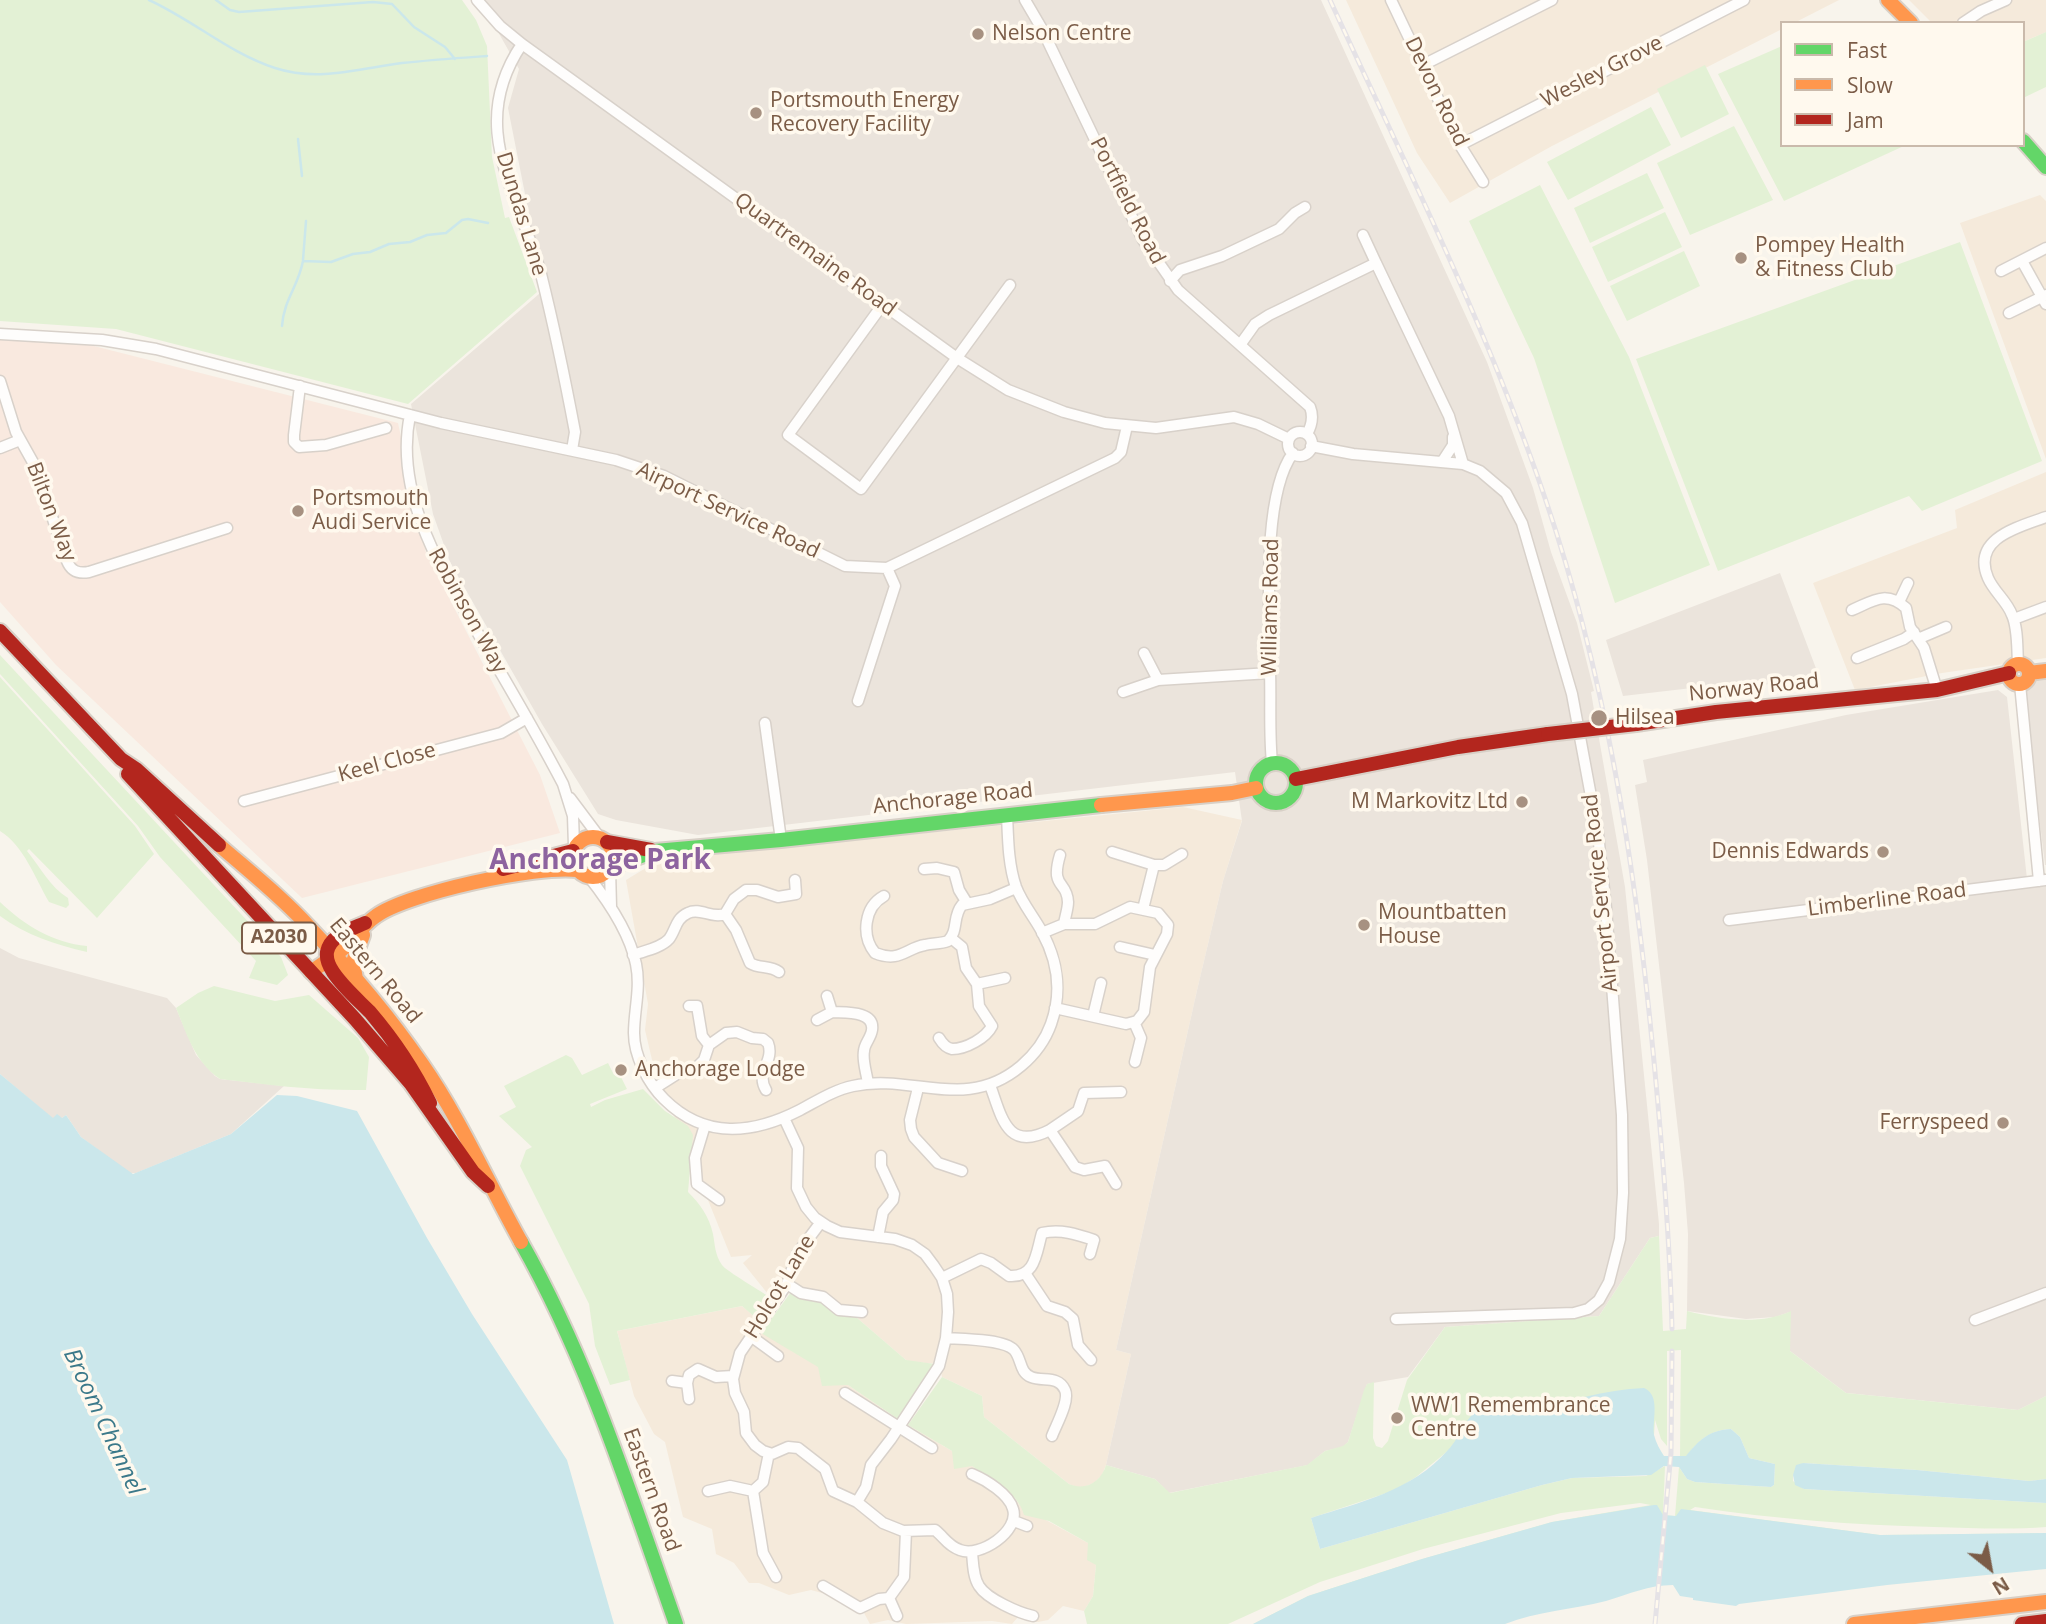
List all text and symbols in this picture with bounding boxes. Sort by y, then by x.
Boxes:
place label: Nelson Centre [992,21,1132,47]
legend [1780,21,2025,147]
marker: Nelson Centre [970,26,986,42]
street label: Wesley Grove [1537,31,1667,113]
street label: Devon Road [1399,33,1473,151]
text: Fast [1847,36,1887,64]
text: Slow [1847,71,1893,99]
place label: Portsmouth Energy Recovery Facility [770,88,959,138]
marker: Portsmouth Energy Recovery Facility [748,105,764,121]
text: Jam [1847,106,1884,134]
street label: Portfield Road [1084,133,1170,269]
street label: Dundas Lane [490,149,552,279]
street label: Quartremaine Road [729,188,901,322]
place label: Pompey Health & Fitness Club [1755,233,1905,283]
marker: Pompey Health & Fitness Club [1733,250,1749,266]
street label: Airport Service Road [632,457,824,565]
street label: Bilton Way [21,459,81,565]
place label: Portsmouth Audi Service [312,486,431,536]
marker: Portsmouth Audi Service [290,503,306,519]
street label: Williams Road [1257,538,1285,676]
street label: Robinson Way [422,544,512,678]
street label: Norway Road [1688,669,1820,707]
place label: Hilsea [1615,705,1675,731]
marker: Hilsea [1589,708,1609,728]
street label: Keel Close [335,738,439,788]
street label: Anchorage Road [872,778,1034,820]
place label: M Markovitz Ltd [1351,789,1508,815]
street label: Airport Service Road [1578,793,1624,993]
marker: M Markovitz Ltd [1514,794,1530,810]
place label: Dennis Edwards [1712,839,1869,865]
district label: Anchorage Park [489,844,711,878]
marker: Dennis Edwards [1875,844,1891,860]
street label: Limberline Road [1806,878,1968,922]
place label: Mountbatten House [1378,900,1507,950]
street label: Eastern Road [324,913,426,1029]
marker: Mountbatten House [1356,917,1372,933]
road number: A2030 [242,922,316,954]
place label: Anchorage Lodge [635,1057,805,1083]
marker: Anchorage Lodge [613,1062,629,1078]
place label: Ferryspeed [1879,1110,1989,1136]
marker: Ferryspeed [1995,1115,2011,1131]
street label: Holcot Lane [739,1231,821,1343]
water label: Broom Channel [57,1344,149,1500]
place label: WW1 Remembrance Centre [1411,1393,1610,1443]
marker: WW1 Remembrance Centre [1389,1410,1405,1426]
street label: Eastern Road [617,1425,685,1555]
north arrow [1955,1533,2025,1603]
text: N [1988,1571,2014,1601]

